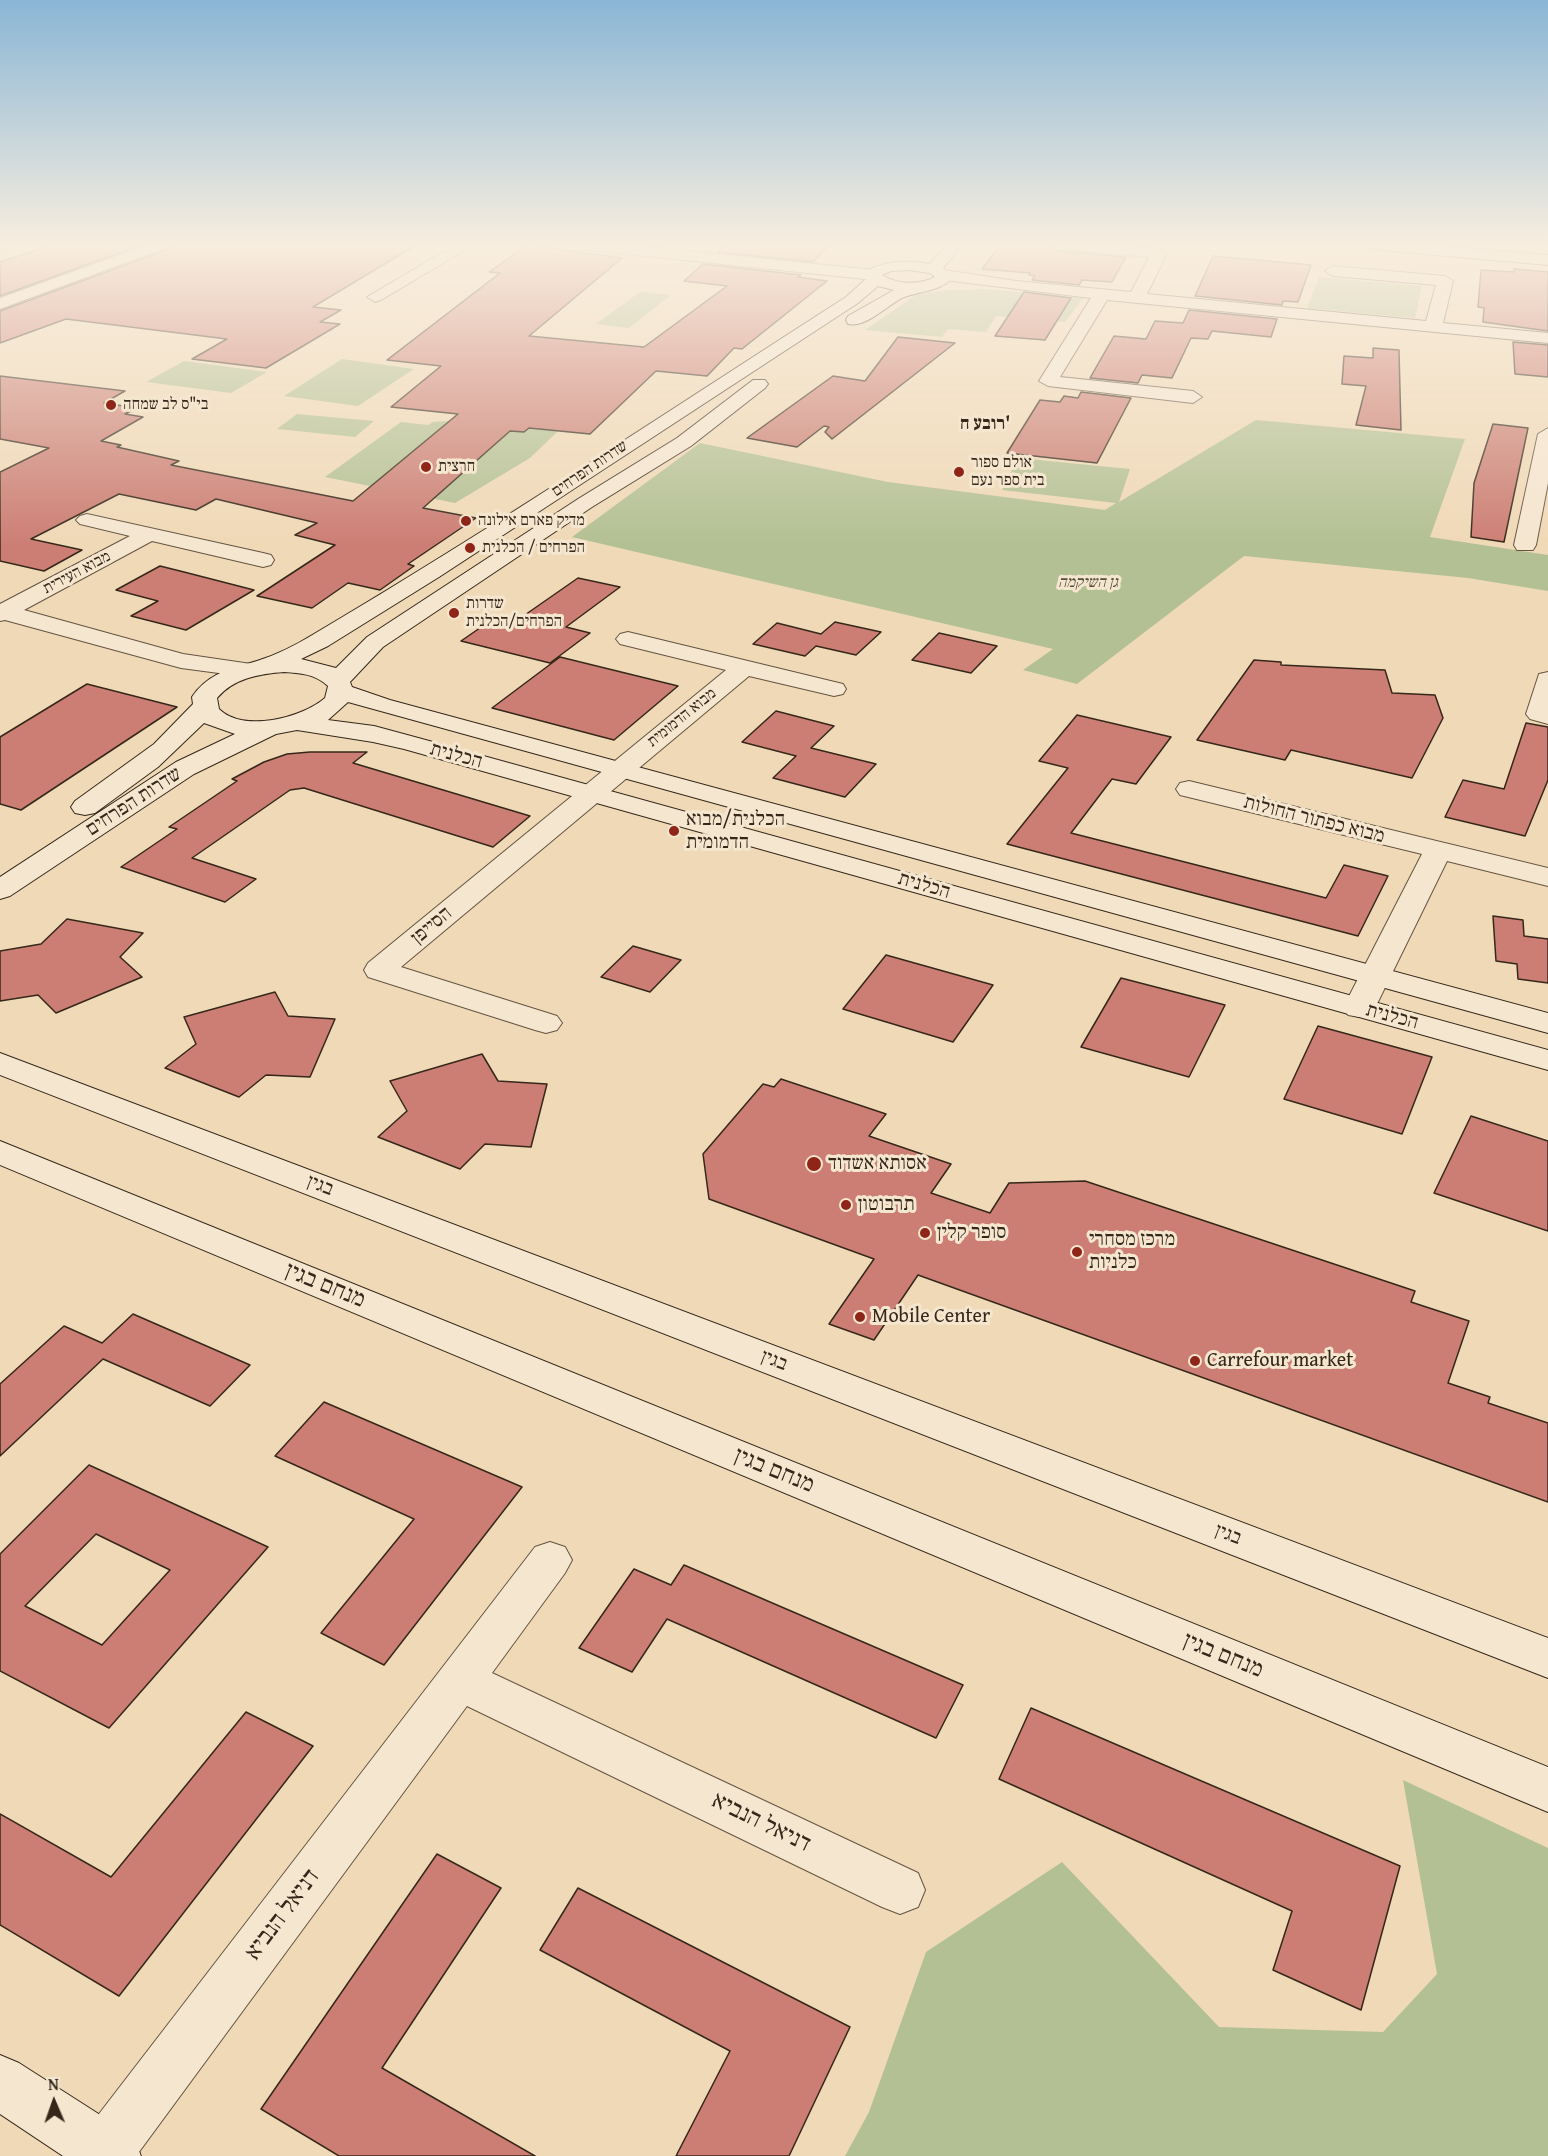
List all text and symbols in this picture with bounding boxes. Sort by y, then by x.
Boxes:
place label: בי"ס לב שמחה [123,395,208,415]
marker: בי"ס לב שמחה [104,398,118,412]
district label: רובע ח' [960,413,1010,435]
street label: שדרות הפרחים [548,437,632,501]
place label: אולם ספור בית ספר נעם [971,453,1044,491]
place label: חרצית [438,457,475,477]
marker: חרצית [419,460,433,474]
marker: אולם ספור בית ספר נעם [952,465,966,479]
place label: מדיק פארם אילונה [478,511,585,531]
marker: מדיק פארם אילונה [459,514,473,528]
place label: הפרחים / הכלנית [482,538,585,558]
marker: הפרחים / הכלנית [463,541,477,555]
street label: מבוא העירית [40,547,114,599]
park label: גן השיקמה [1058,573,1118,593]
place label: שדרות הפרחים/הכלנית [466,594,562,632]
marker: שדרות הפרחים/הכלנית [447,606,461,620]
street label: מבוא הדמומית [644,684,720,752]
street label: הכלנית [427,738,485,774]
street label: שדרות הפרחים [82,762,186,842]
street label: מבוא כפתור החולות [1241,791,1387,849]
place label: הכלנית/מבוא הדמומית [686,808,785,855]
marker: הכלנית/מבוא הדמומית [667,824,681,838]
street label: הכלנית [895,867,953,905]
street label: הסייפן [407,902,457,950]
street label: הכלנית [1363,999,1421,1035]
place label: אסותא אשדוד [828,1152,927,1176]
marker: אסותא אשדוד [805,1155,823,1173]
street label: בגין [303,1170,337,1202]
place label: תרבוטון [858,1193,915,1217]
marker: תרבוטון [839,1198,853,1212]
place label: סופר קלין [937,1221,1006,1245]
marker: סופר קלין [918,1226,932,1240]
place label: מרכז מסחרי כלניות [1089,1228,1175,1275]
marker: מרכז מסחרי כלניות [1070,1245,1084,1259]
street label: מנחם בגין [281,1257,369,1315]
place label: Mobile Center [872,1305,990,1329]
marker: Mobile Center [853,1310,867,1324]
street label: בגין [757,1345,791,1377]
place label: Carrefour market [1207,1349,1353,1373]
marker: Carrefour market [1188,1354,1202,1368]
street label: מנחם בגין [730,1442,818,1500]
street label: בגין [1211,1519,1245,1551]
street label: מנחם בגין [1179,1627,1267,1685]
street label: דניאל הנביא [707,1787,815,1859]
street label: דניאל הנביא [239,1864,327,1966]
north arrow [24,2072,84,2132]
text: N [48,2072,59,2096]

